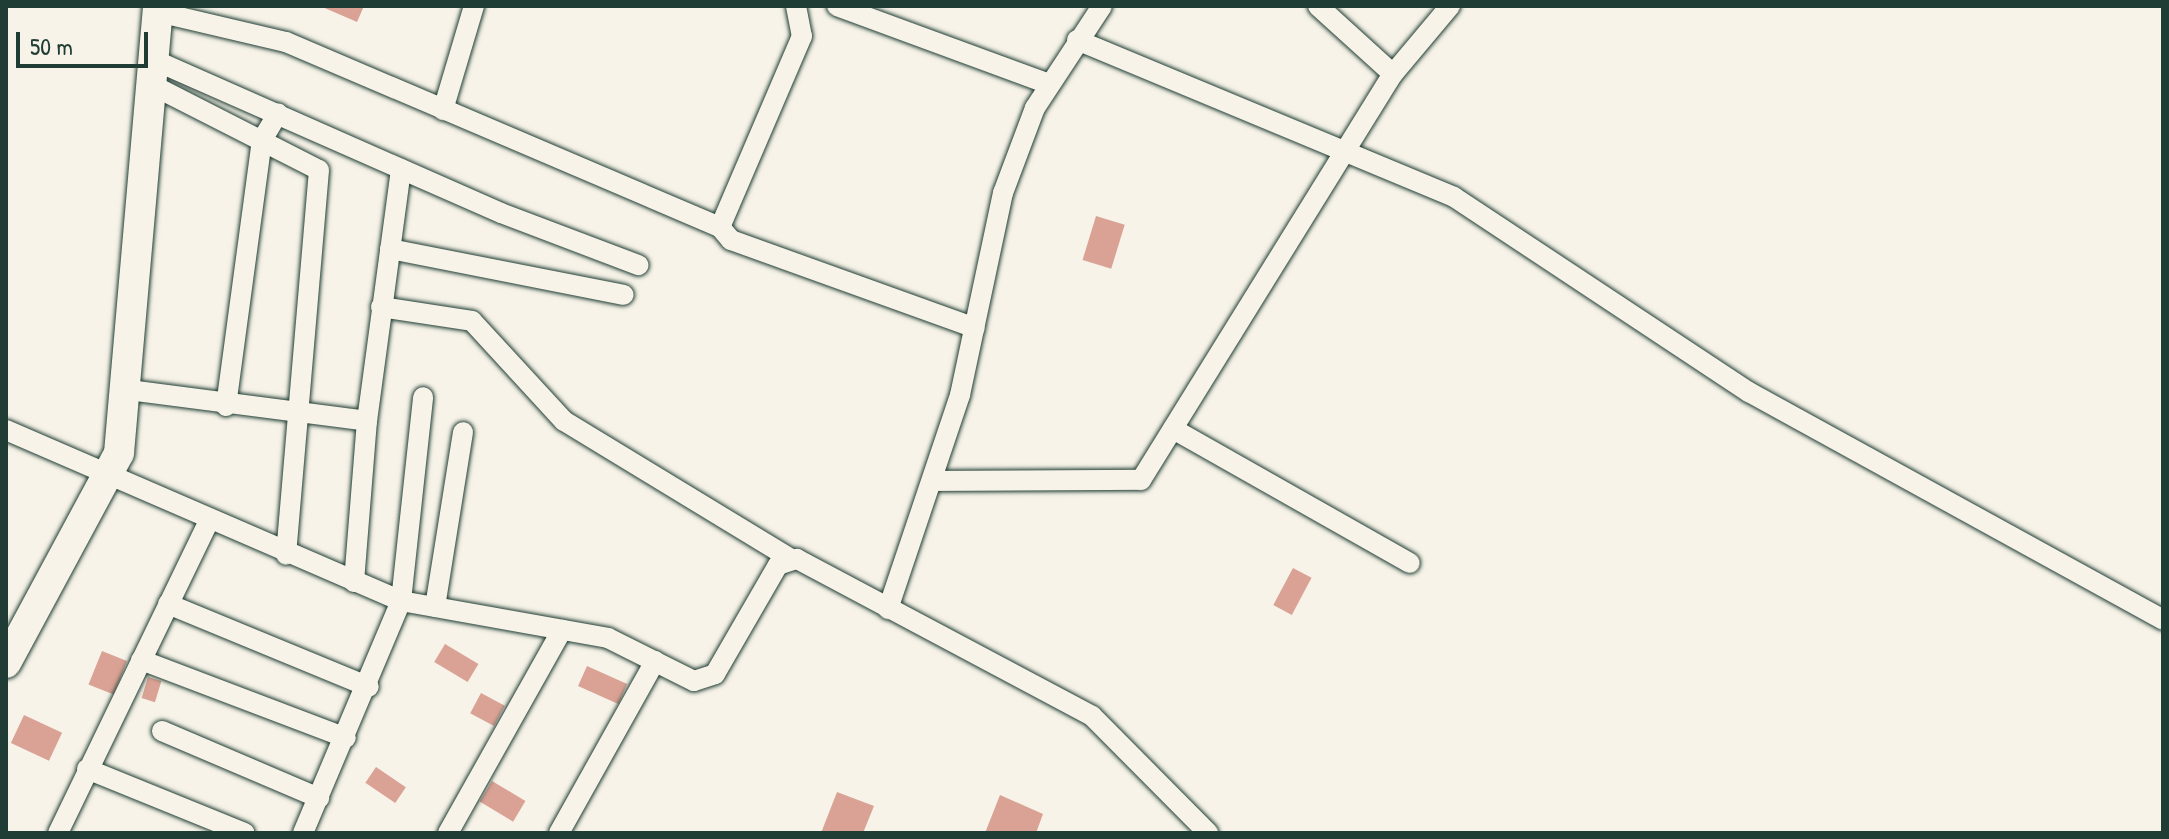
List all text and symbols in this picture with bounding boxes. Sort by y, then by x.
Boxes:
scale bar [20,16,152,66]
text: 50 m [30,30,73,62]

